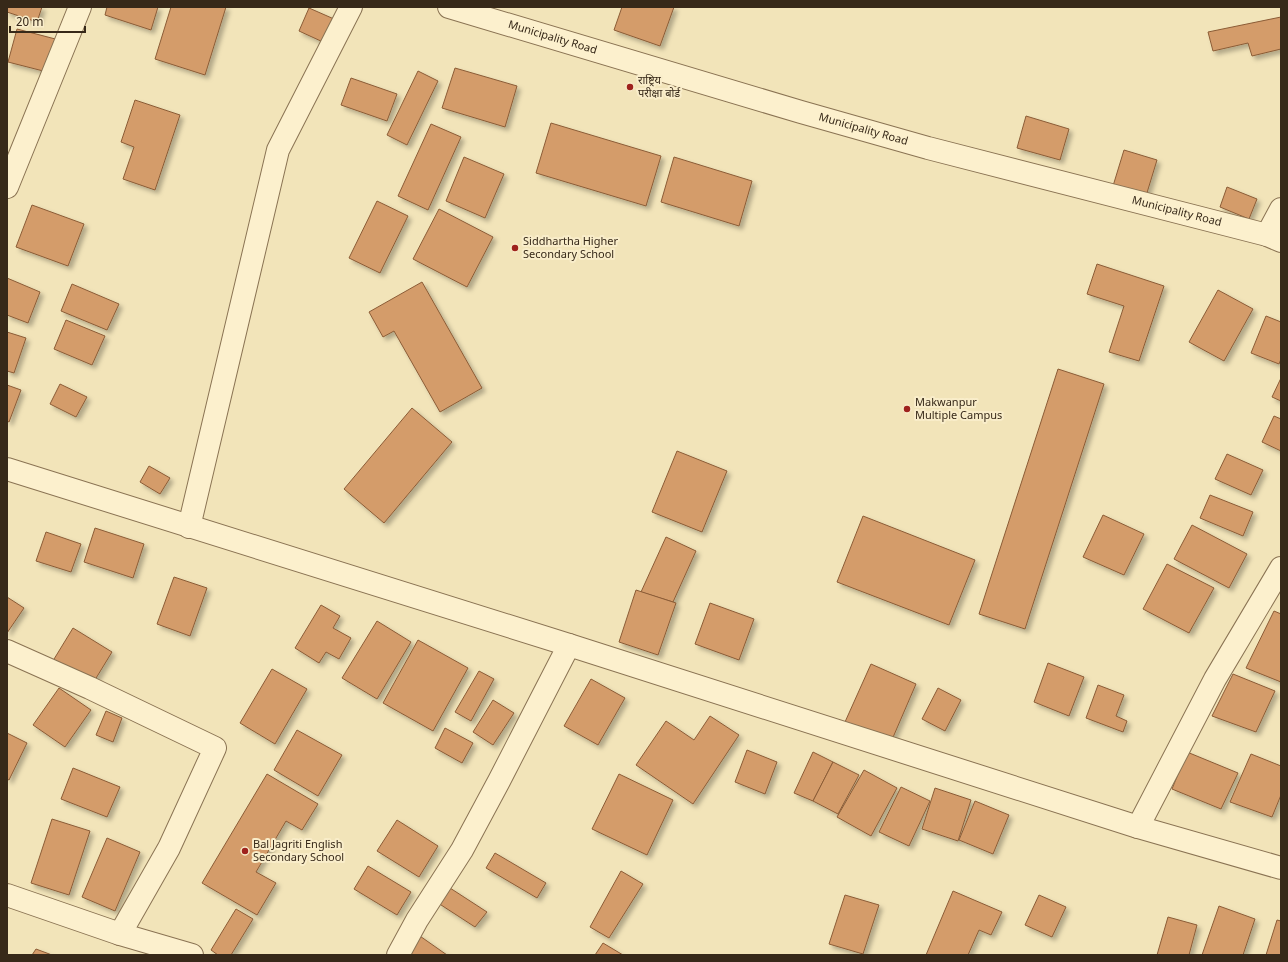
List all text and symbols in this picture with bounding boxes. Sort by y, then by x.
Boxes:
scale bar [10,8,85,34]
text: 20 m [16,15,44,31]
street label: Municipality Road [506,18,599,58]
place label: राष्ट्रिय परीक्षा बोर्ड [638,74,681,101]
marker: राष्ट्रिय परीक्षा बोर्ड [625,82,635,92]
street label: Municipality Road [817,110,909,149]
street label: Municipality Road [1130,194,1223,230]
place label: Siddhartha Higher Secondary School [523,235,618,262]
marker: Siddhartha Higher Secondary School [510,243,520,253]
place label: Makwanpur Multiple Campus [915,396,1002,423]
marker: Makwanpur Multiple Campus [902,404,912,414]
place label: Bal Jagriti English Secondary School [253,838,344,865]
marker: Bal Jagriti English Secondary School [240,846,250,856]

